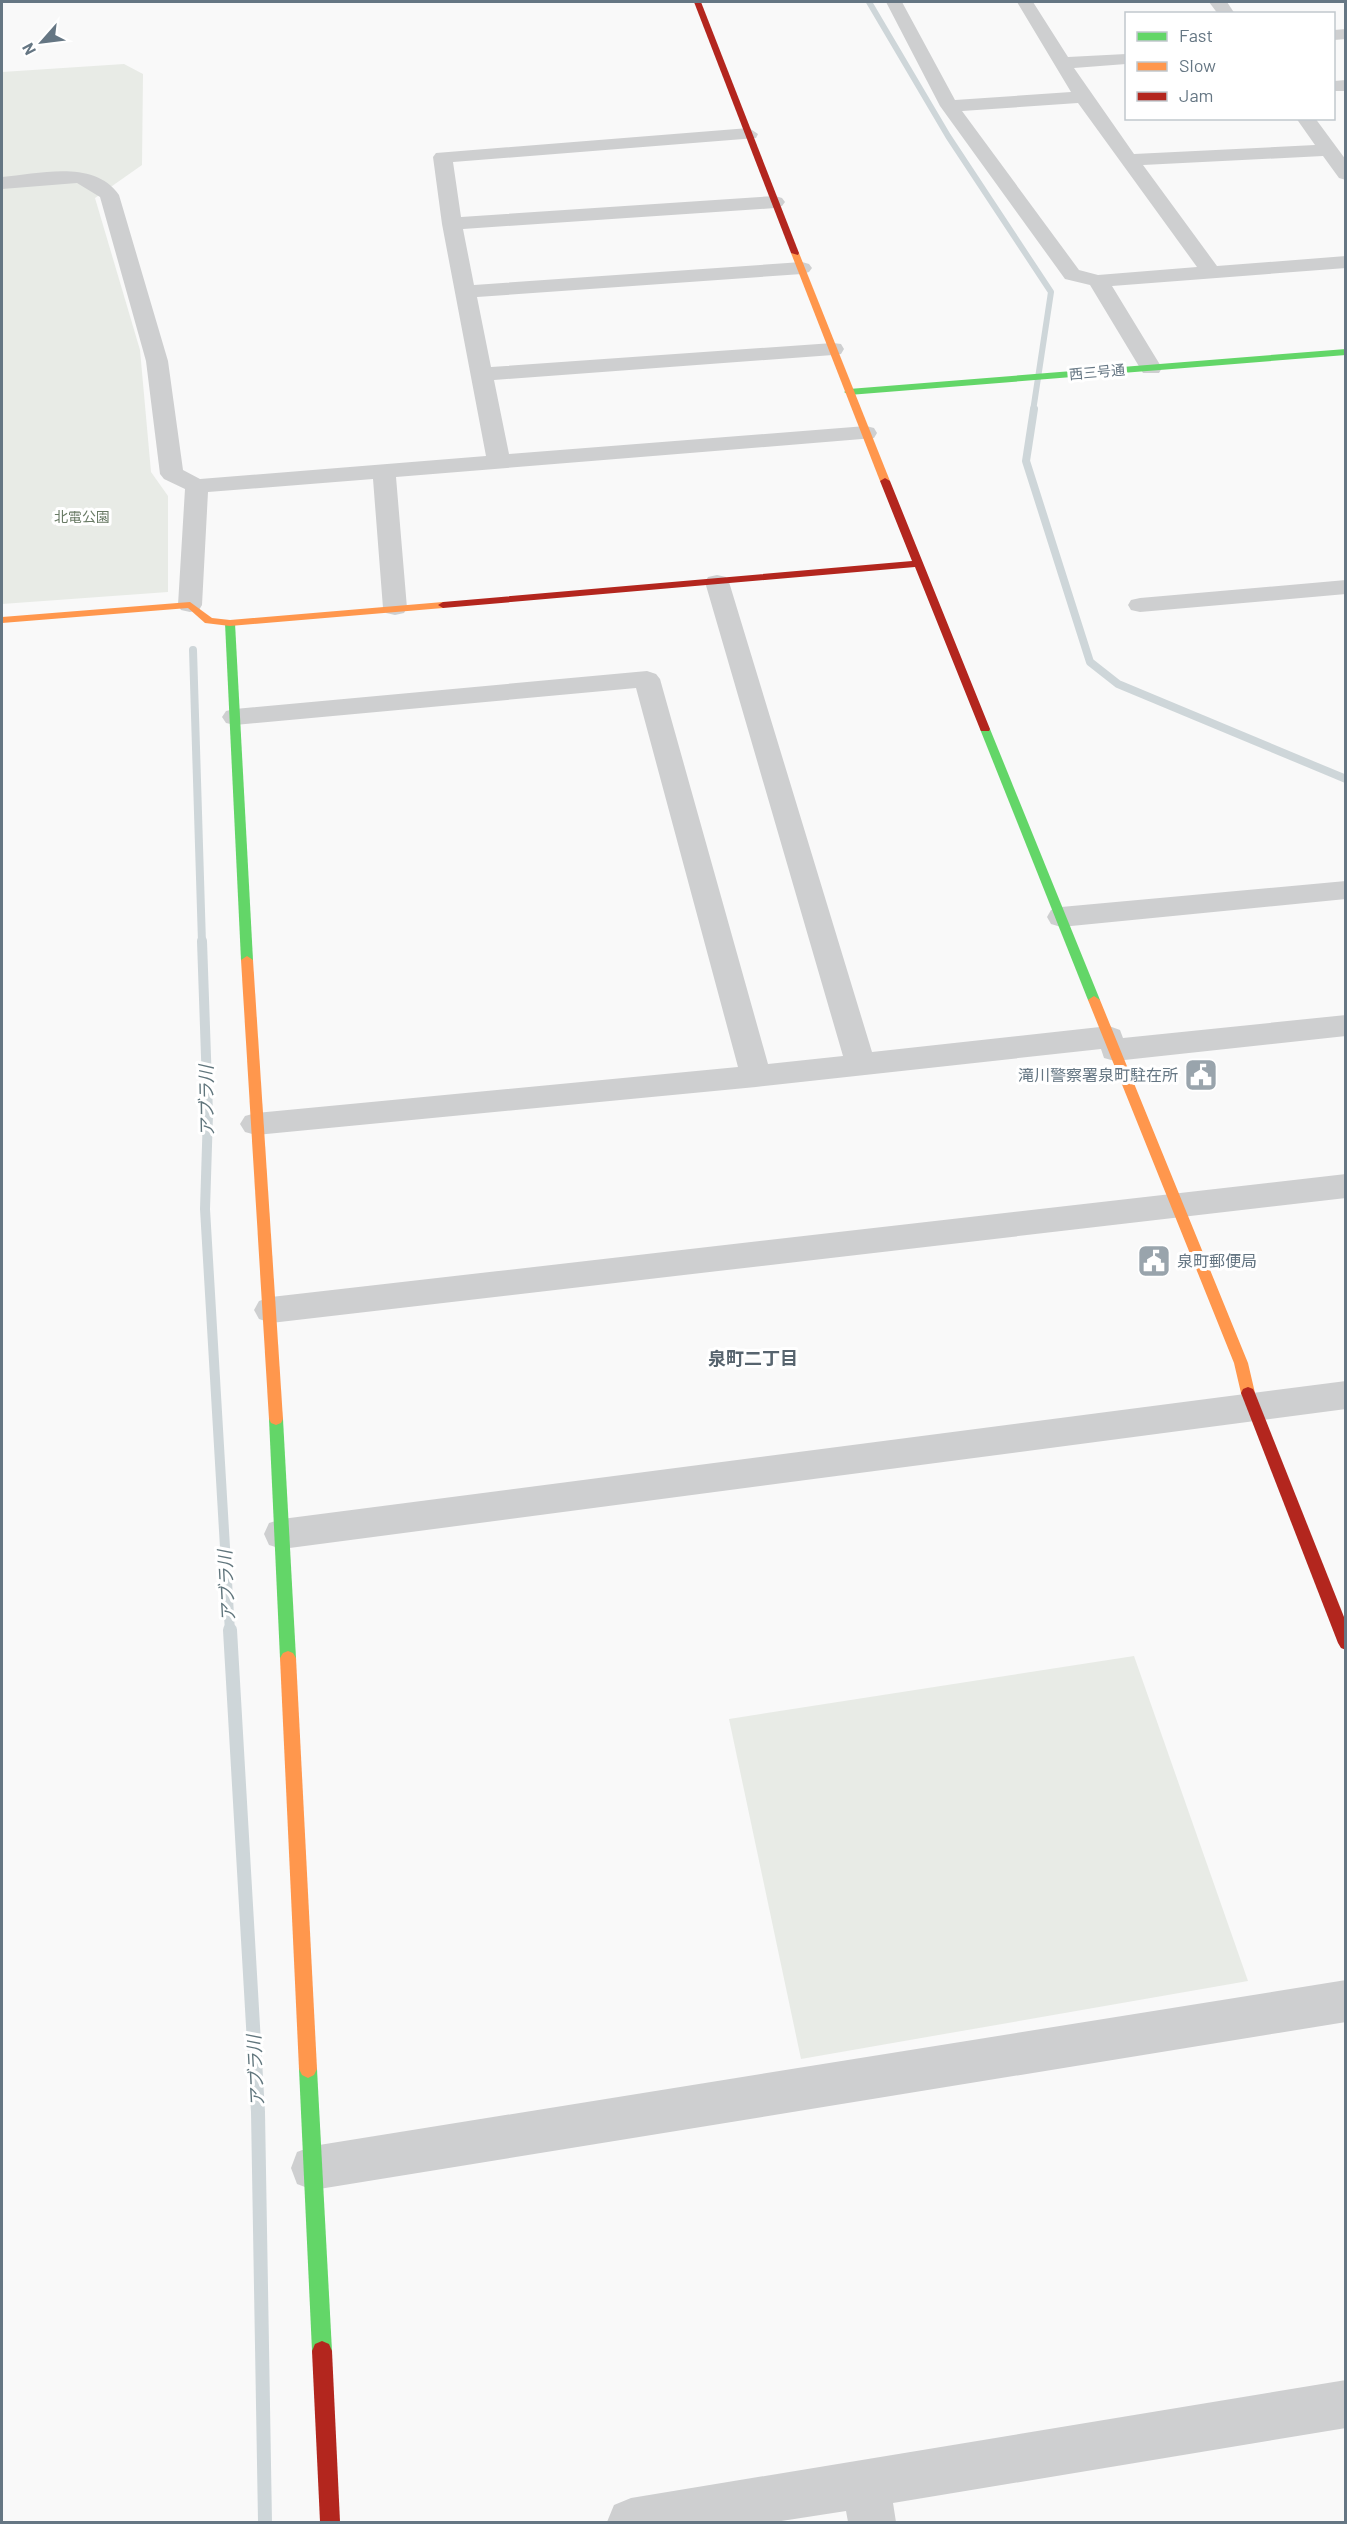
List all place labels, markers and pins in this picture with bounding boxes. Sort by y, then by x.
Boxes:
public building icon: 滝川警察署泉町駐在所 [1183,1057,1219,1093]
place label: 滝川警察署泉町駐在所 [1018,1065,1178,1084]
public building icon: 泉町郵便局 [1136,1243,1172,1279]
place label: 泉町郵便局 [1177,1251,1257,1270]

